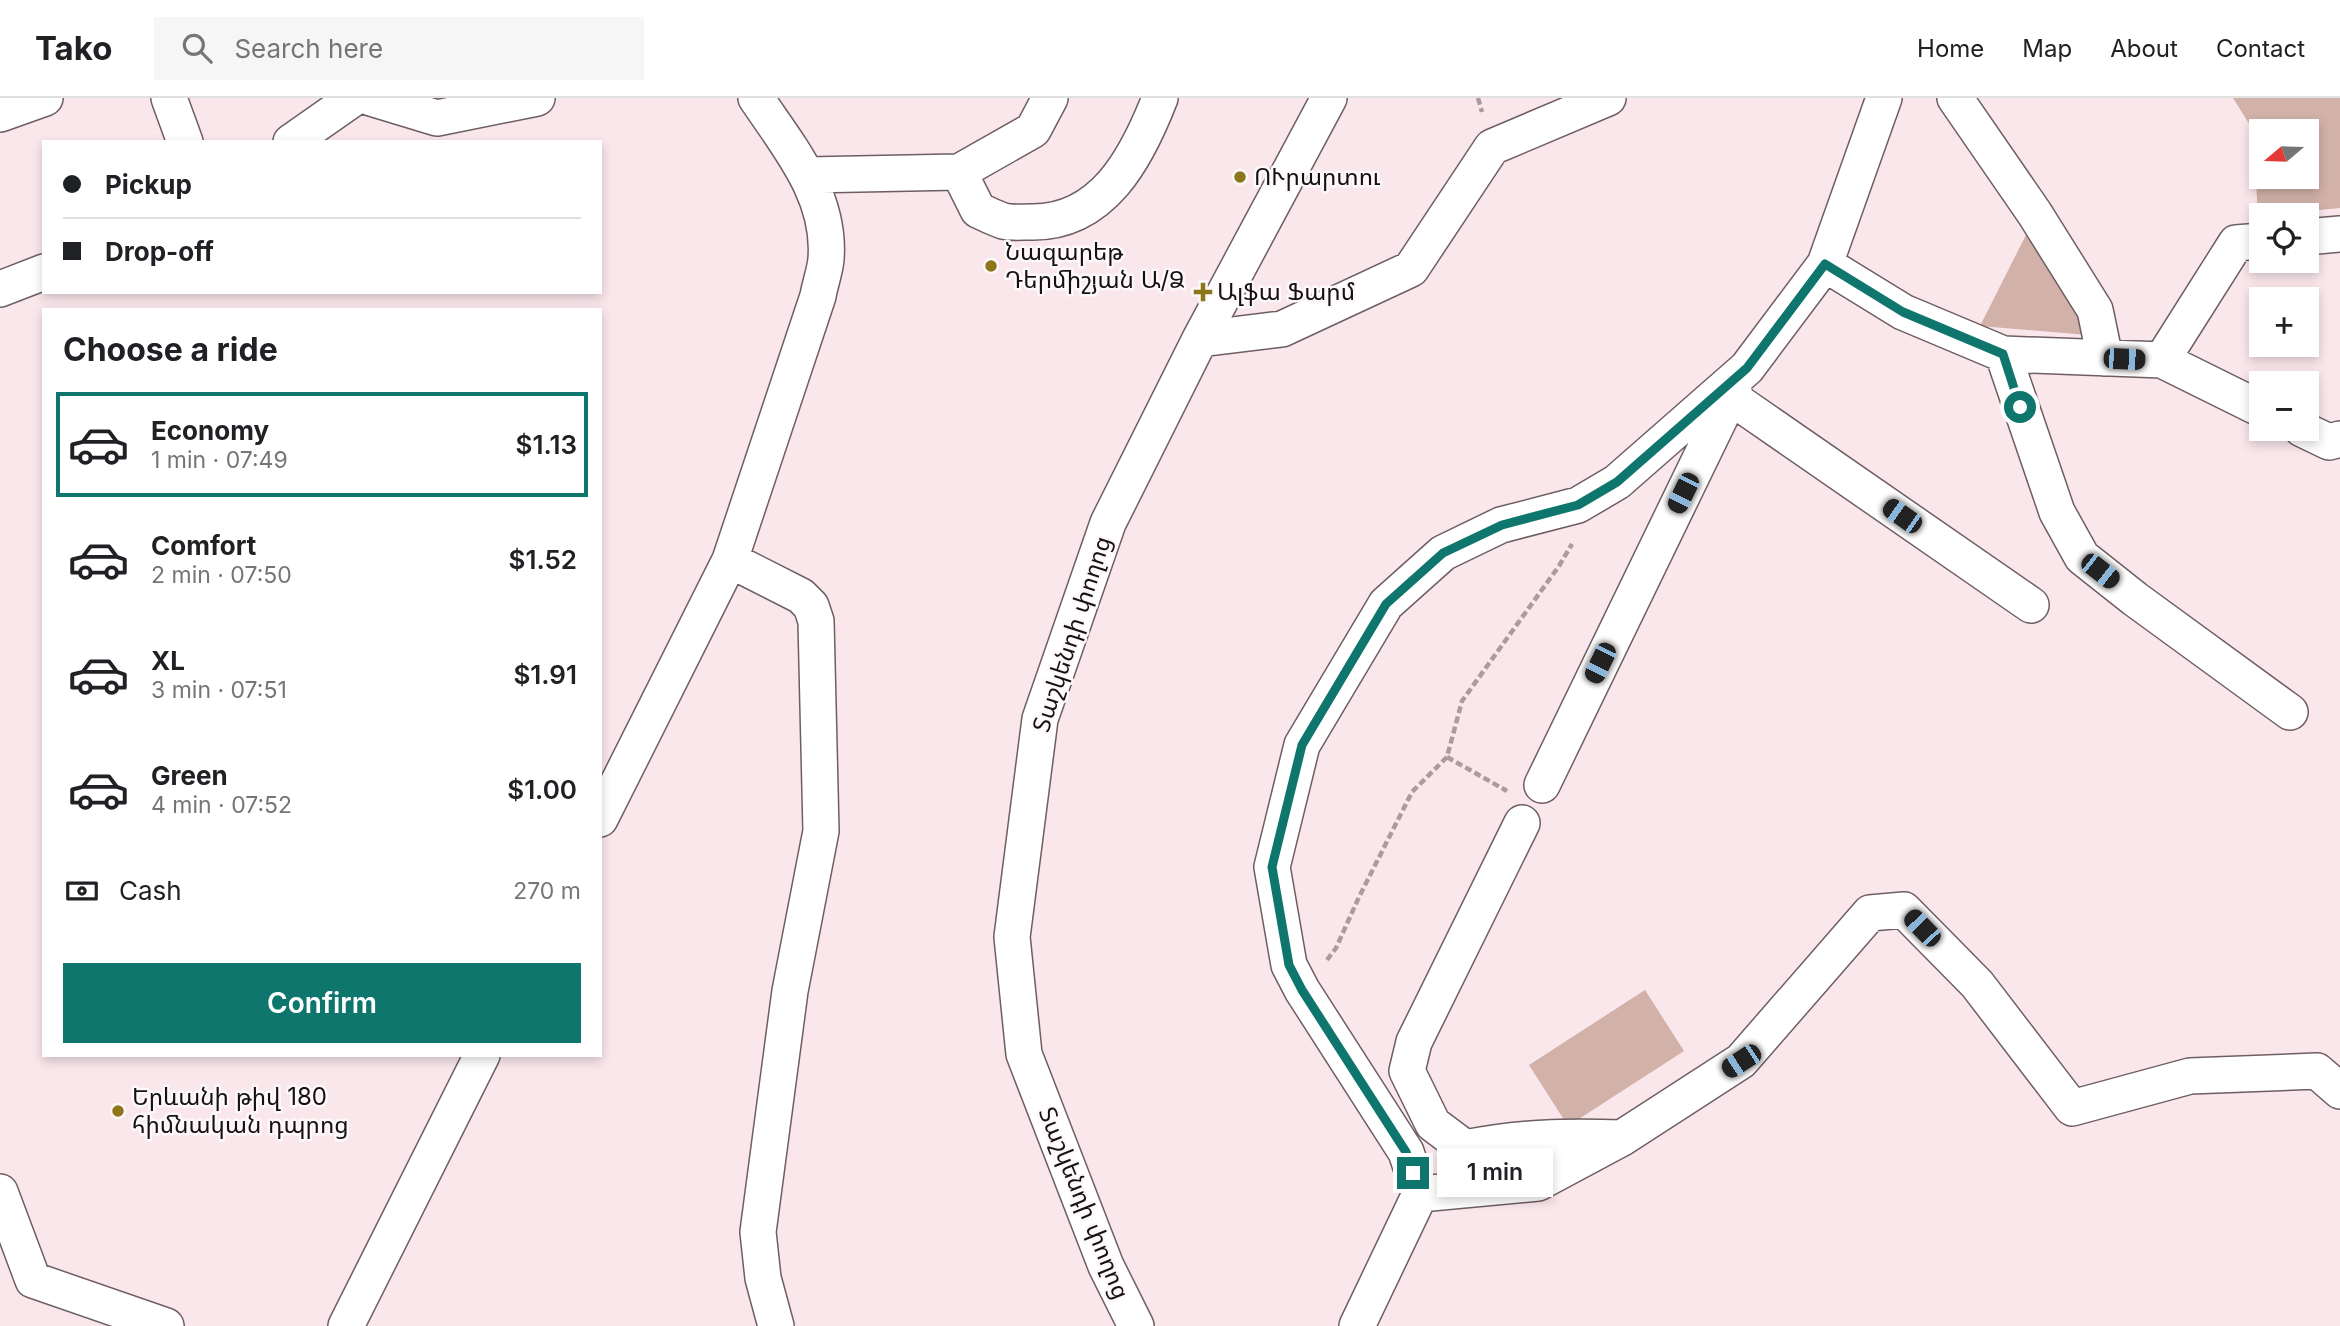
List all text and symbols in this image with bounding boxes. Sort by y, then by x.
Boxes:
search box [154,17,644,80]
text: Tako [35,28,112,68]
icon: search [178,29,216,67]
text: Search here [234,33,383,64]
text: Home [1917,34,1984,63]
text: Map [2022,34,2072,63]
text: About [2110,34,2178,63]
text: Contact [2216,34,2305,63]
north arrow [2249,119,2319,189]
map controls [2249,119,2319,441]
place label: ՈՒրարտու [1254,162,1381,191]
text: Pickup [105,169,192,200]
marker: ՈՒրարտու [1232,169,1248,185]
button: locate [2249,203,2319,273]
text: Drop-off [105,236,214,267]
place label: Նազարեթ Դերմիշյան Ա/Ձ [1005,237,1185,294]
marker: Նազարեթ Դերմիշյան Ա/Ձ [983,258,999,274]
place label: Ալֆա Ֆարմ [1217,277,1355,306]
marker: Ալֆա Ֆարմ [1195,284,1211,300]
button: + [2249,287,2319,357]
text: Choose a ride [63,330,278,369]
car [2103,348,2146,370]
button: − [2249,371,2319,441]
route start [2004,391,2036,423]
icon: car [67,413,130,476]
text: Economy [151,415,269,446]
text: $1.13 [516,429,577,460]
text: 1 min · 07:49 [151,446,288,474]
car [1665,470,1702,516]
car [1879,495,1926,537]
icon: car [67,528,130,591]
text: Comfort [151,530,256,561]
street label: Տաշկենդի փողոց [1026,532,1117,736]
text: $1.52 [508,544,577,575]
car [2077,550,2124,592]
text: 2 min · 07:50 [151,561,292,589]
car [1582,640,1619,686]
icon: car [67,643,130,706]
text: XL [151,645,185,676]
text: $1.91 [513,659,577,690]
text: 3 min · 07:51 [151,676,287,704]
icon: car [67,758,130,821]
text: Green [151,760,228,791]
text: $1.00 [507,774,577,805]
text: 4 min · 07:52 [151,791,292,819]
icon: cash [63,872,101,910]
text: Cash [119,875,182,906]
text: 270 m [513,877,581,905]
car [1900,906,1945,950]
button: Confirm [63,963,581,1043]
car [1718,1041,1765,1081]
place label: Երևանի թիվ 180 հիմնական դպրոց [132,1082,349,1139]
marker: Երևանի թիվ 180 հիմնական դպրոց [110,1103,126,1119]
street label: Տաշկենդի փողոց [1033,1103,1136,1303]
callout: 1 min [1438,1148,1553,1198]
route end [1397,1157,1429,1189]
text: 1 min [1467,1158,1523,1186]

